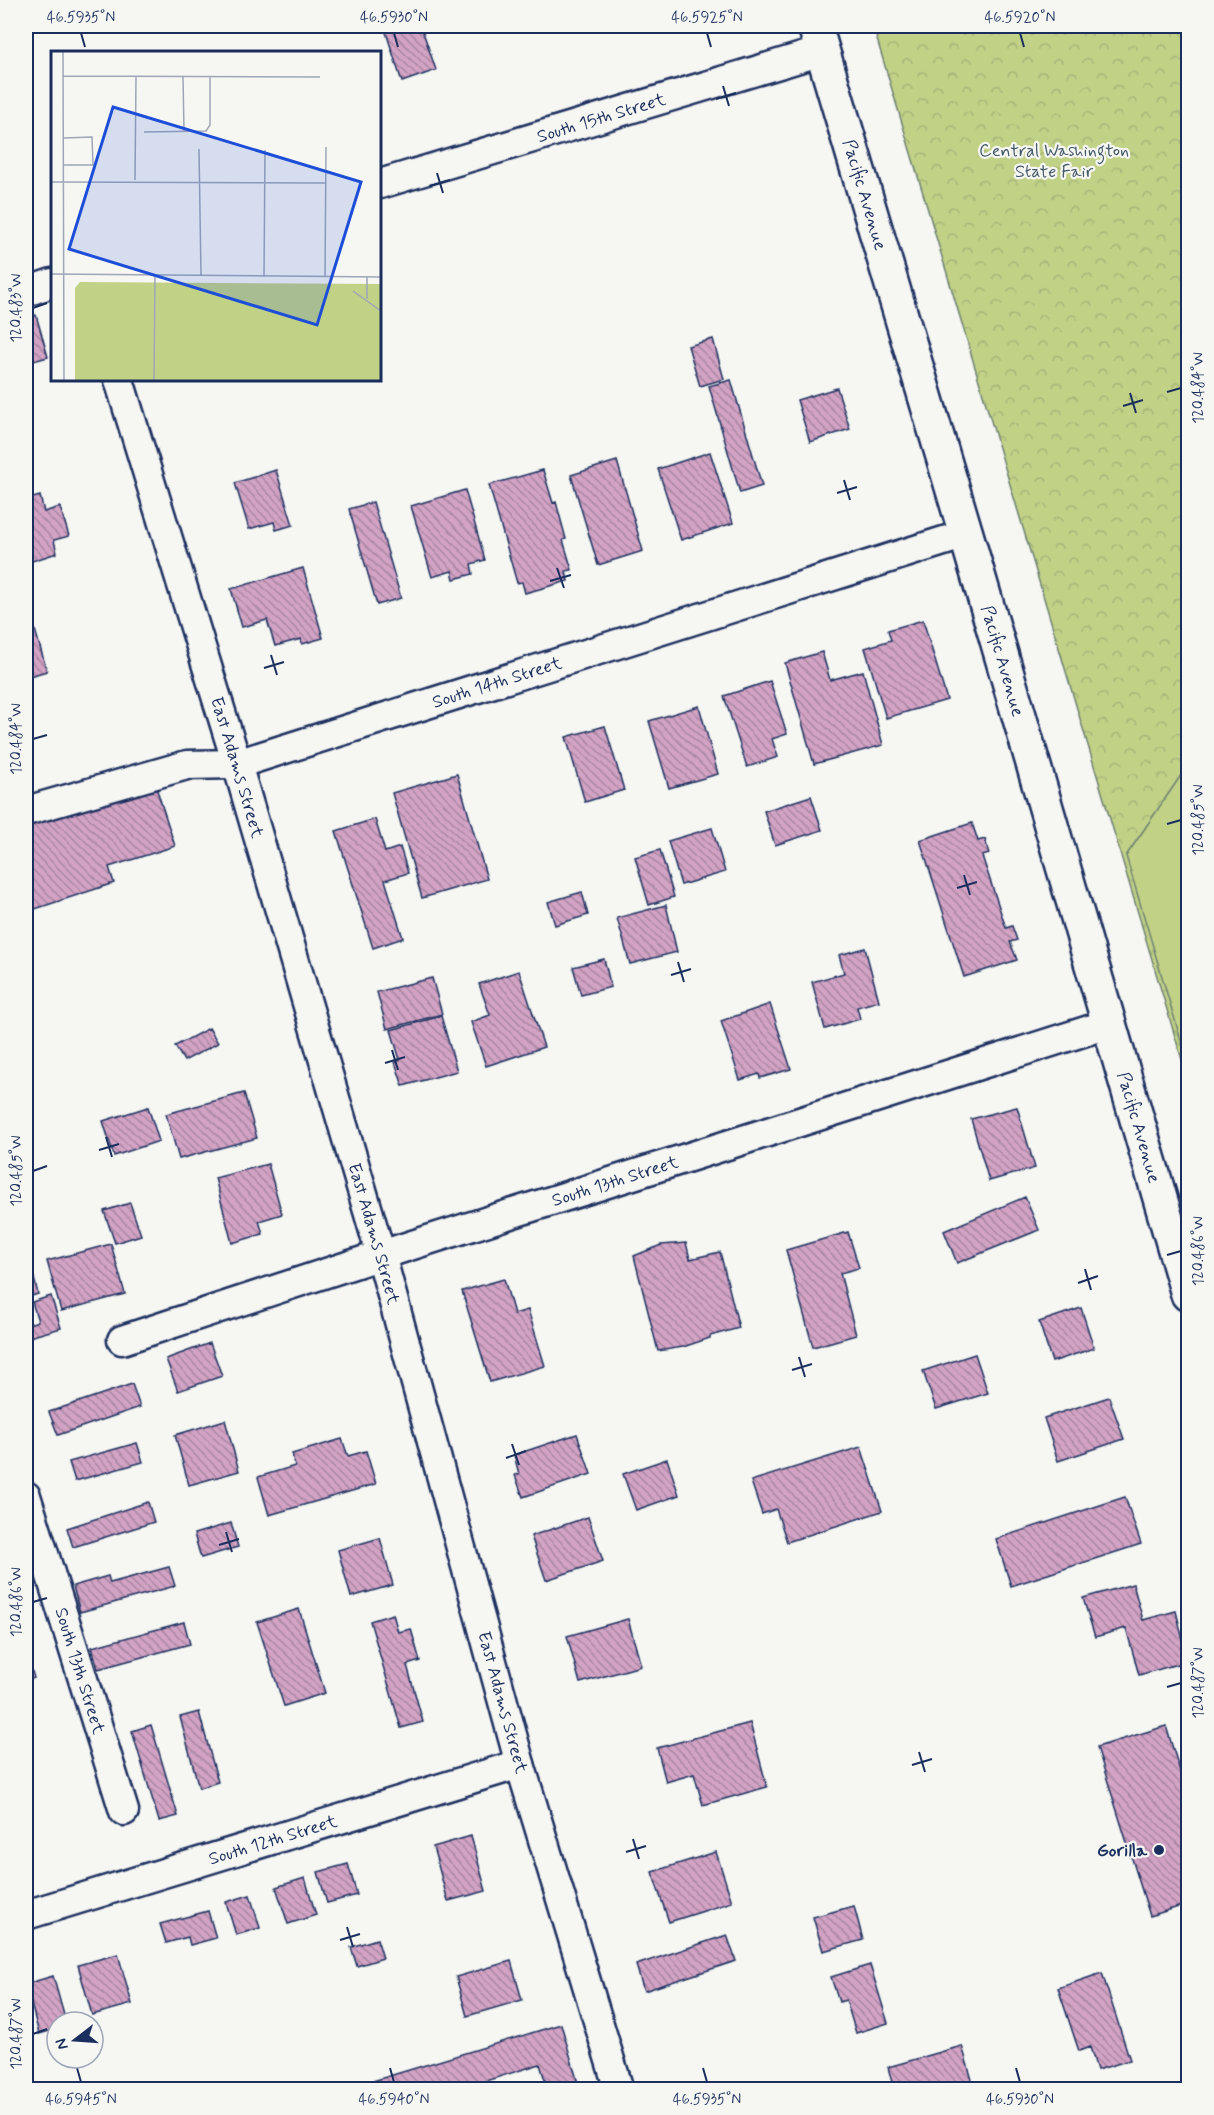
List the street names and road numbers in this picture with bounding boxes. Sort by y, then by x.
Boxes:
street label: South 15th Street [534,88,669,149]
street label: Pacific Avenue [836,137,892,253]
street label: Pacific Avenue [974,603,1030,720]
street label: South 14th Street [429,651,565,715]
street label: East Adams Street [204,694,269,841]
street label: Pacific Avenue [1111,1069,1166,1186]
street label: South 13th Street [549,1150,682,1213]
street label: East Adams Street [342,1160,405,1308]
street label: South 13th Street [48,1605,110,1738]
street label: East Adams Street [471,1629,533,1777]
street label: South 12th Street [206,1809,341,1871]

